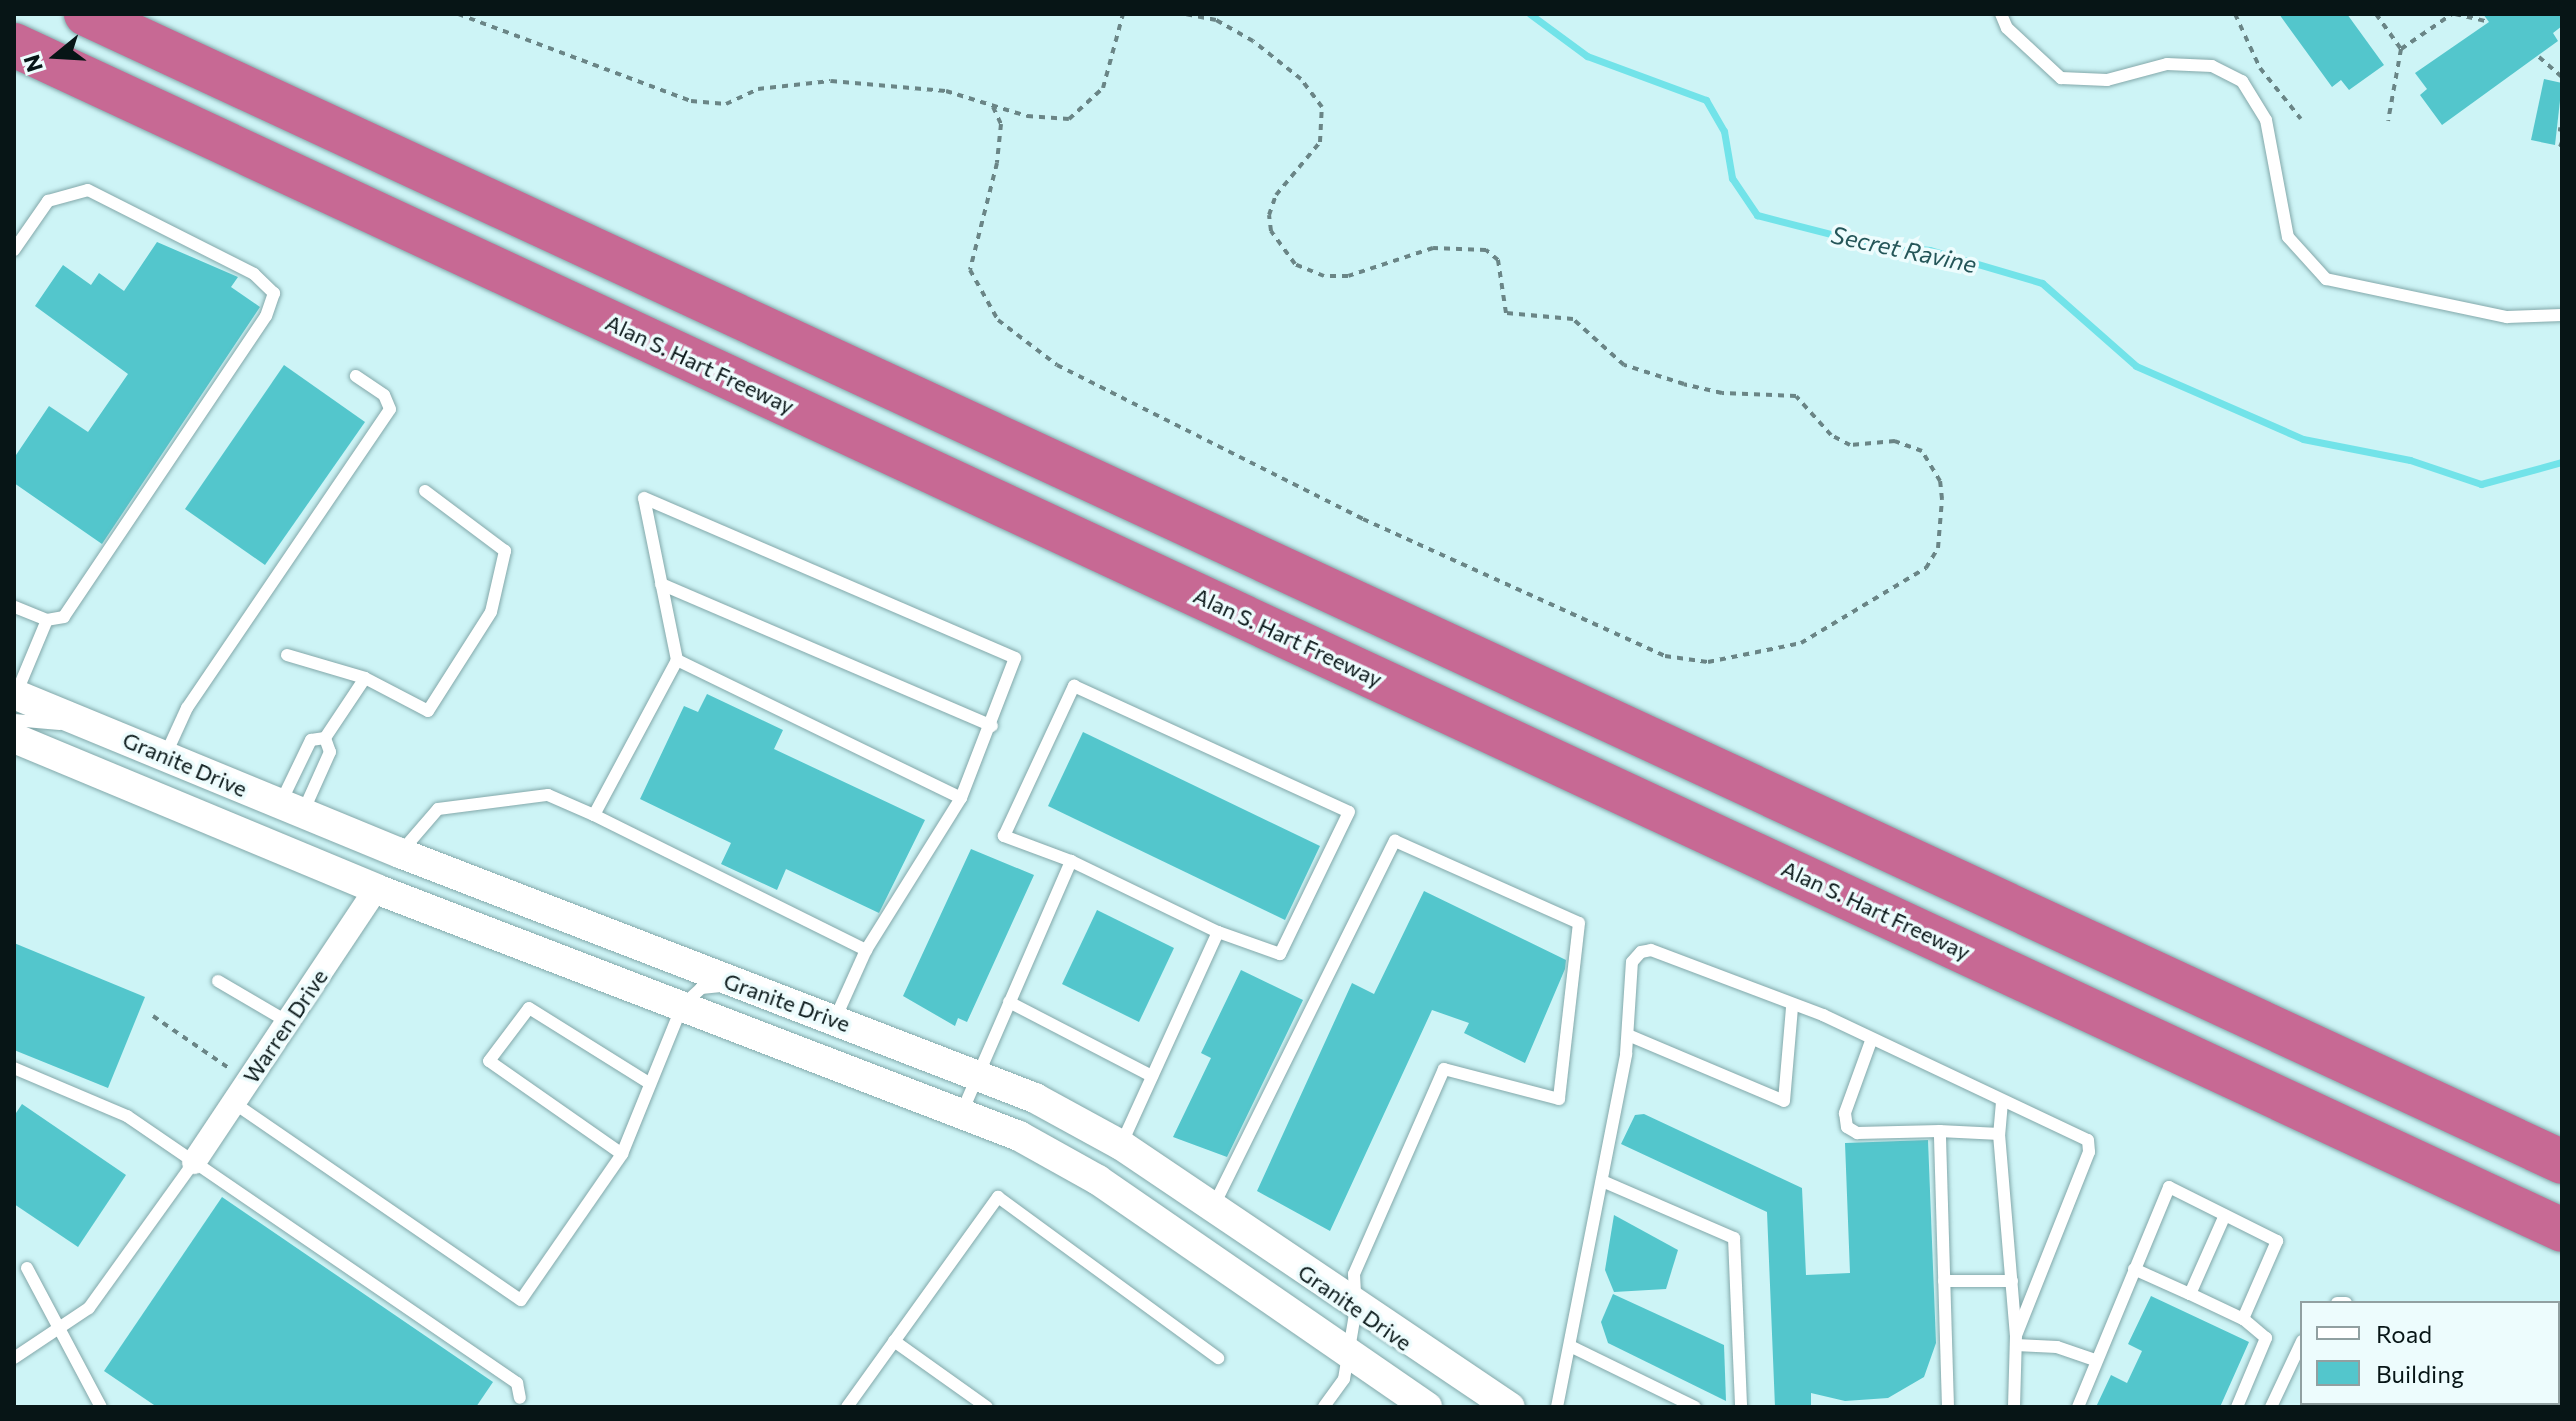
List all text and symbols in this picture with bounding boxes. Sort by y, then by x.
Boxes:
north arrow [16,16,96,96]
text: N [17,52,48,76]
water label: Secret Ravine [1829,220,1979,278]
street label: Alan S. Hart Freeway [601,309,799,419]
street label: Alan S. Hart Freeway [1189,582,1387,692]
street label: Granite Drive [119,726,251,802]
street label: Alan S. Hart Freeway [1777,855,1975,965]
street label: Warren Drive [237,964,333,1088]
street label: Granite Drive [720,967,854,1037]
street label: Granite Drive [1293,1258,1417,1356]
legend [2300,1301,2560,1405]
text: Road [2376,1319,2432,1348]
text: Building [2376,1359,2464,1388]

